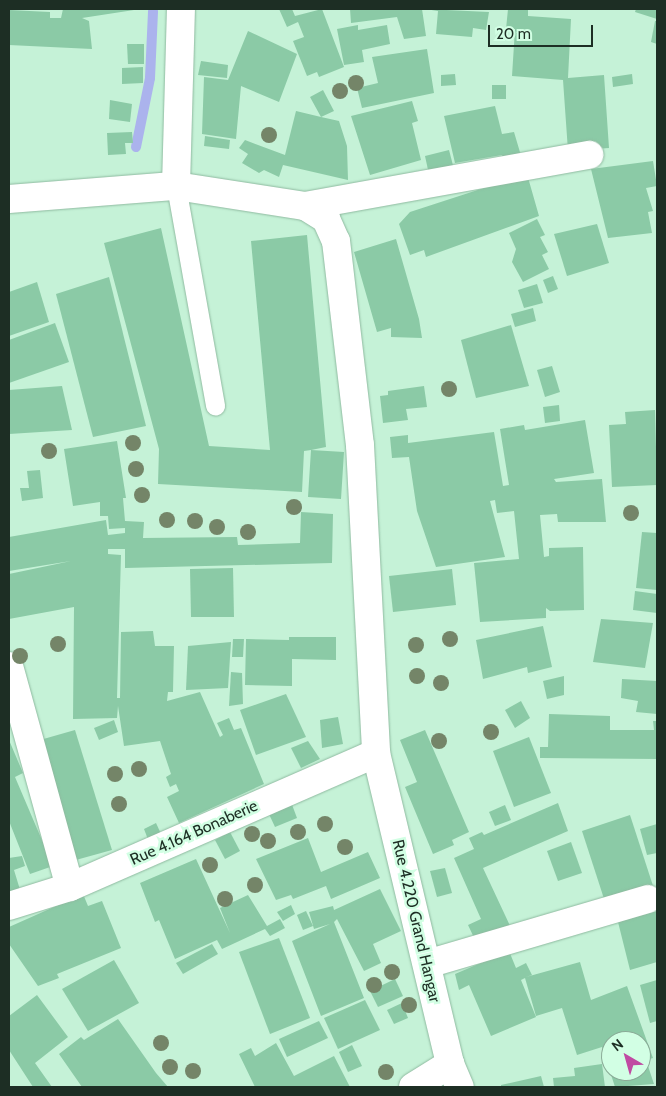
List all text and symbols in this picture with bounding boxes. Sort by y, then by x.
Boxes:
scale bar [491,15,596,47]
text: 20 m [496,25,531,43]
street label: Rue 4.164 Bonaberie [127,796,261,870]
street label: Rue 4.220 Grand Hangar [388,838,444,1004]
north arrow [601,1031,651,1081]
text: N [608,1035,627,1055]

